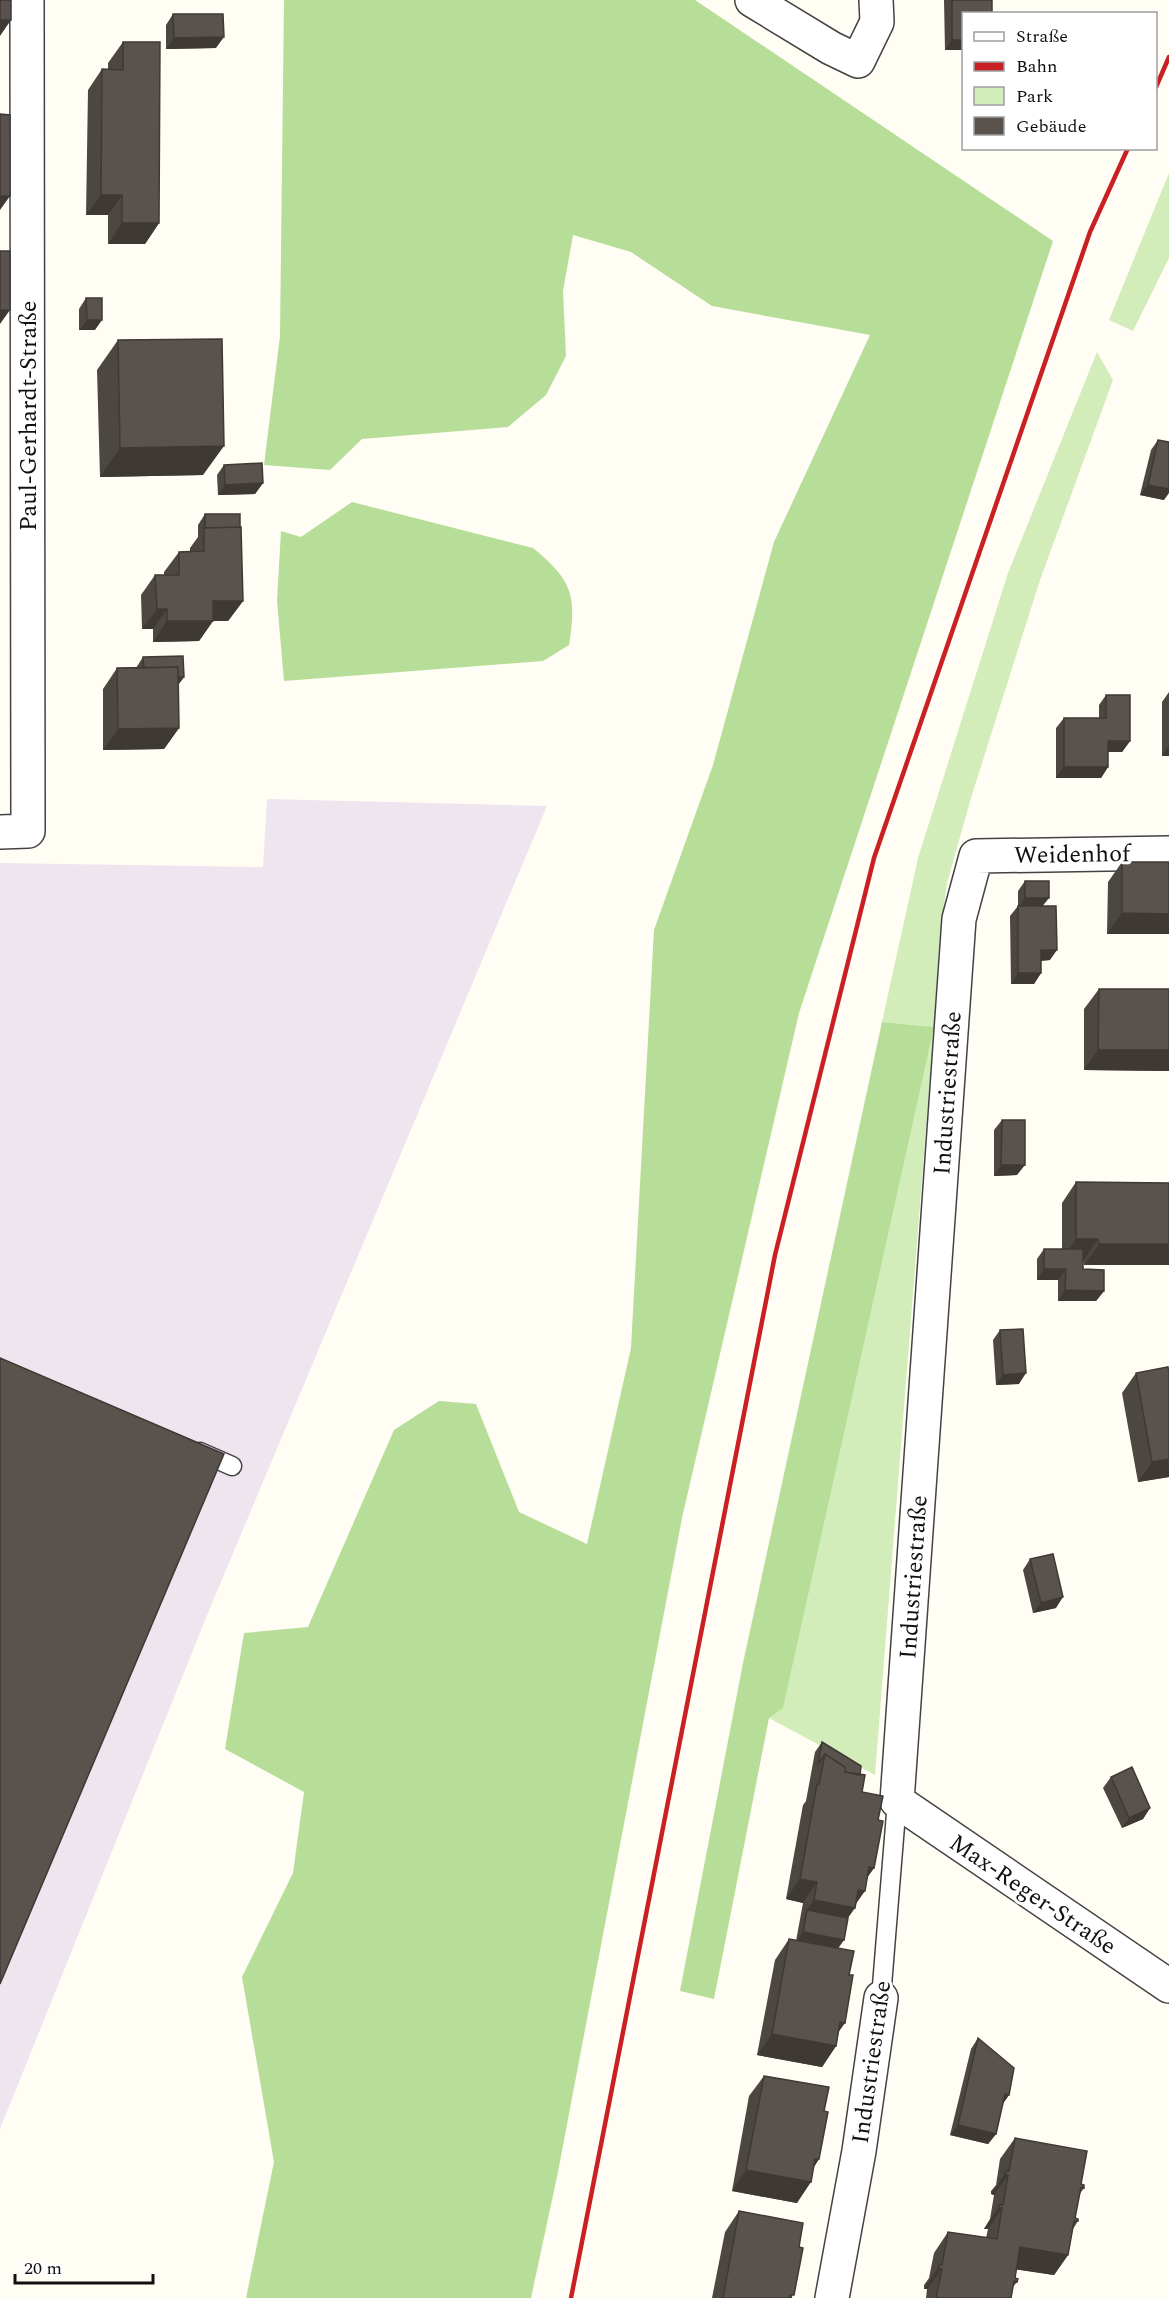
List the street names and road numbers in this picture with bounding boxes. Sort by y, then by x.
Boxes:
street label: Paul-Gerhardt-Straße [11,301,47,531]
street label: Weidenhof [1014,836,1132,874]
street label: Industriestraße [924,1010,972,1176]
street label: Industriestraße [890,1494,938,1660]
street label: Max-Reger-Straße [942,1825,1123,1964]
street label: Industriestraße [843,1978,901,2146]

